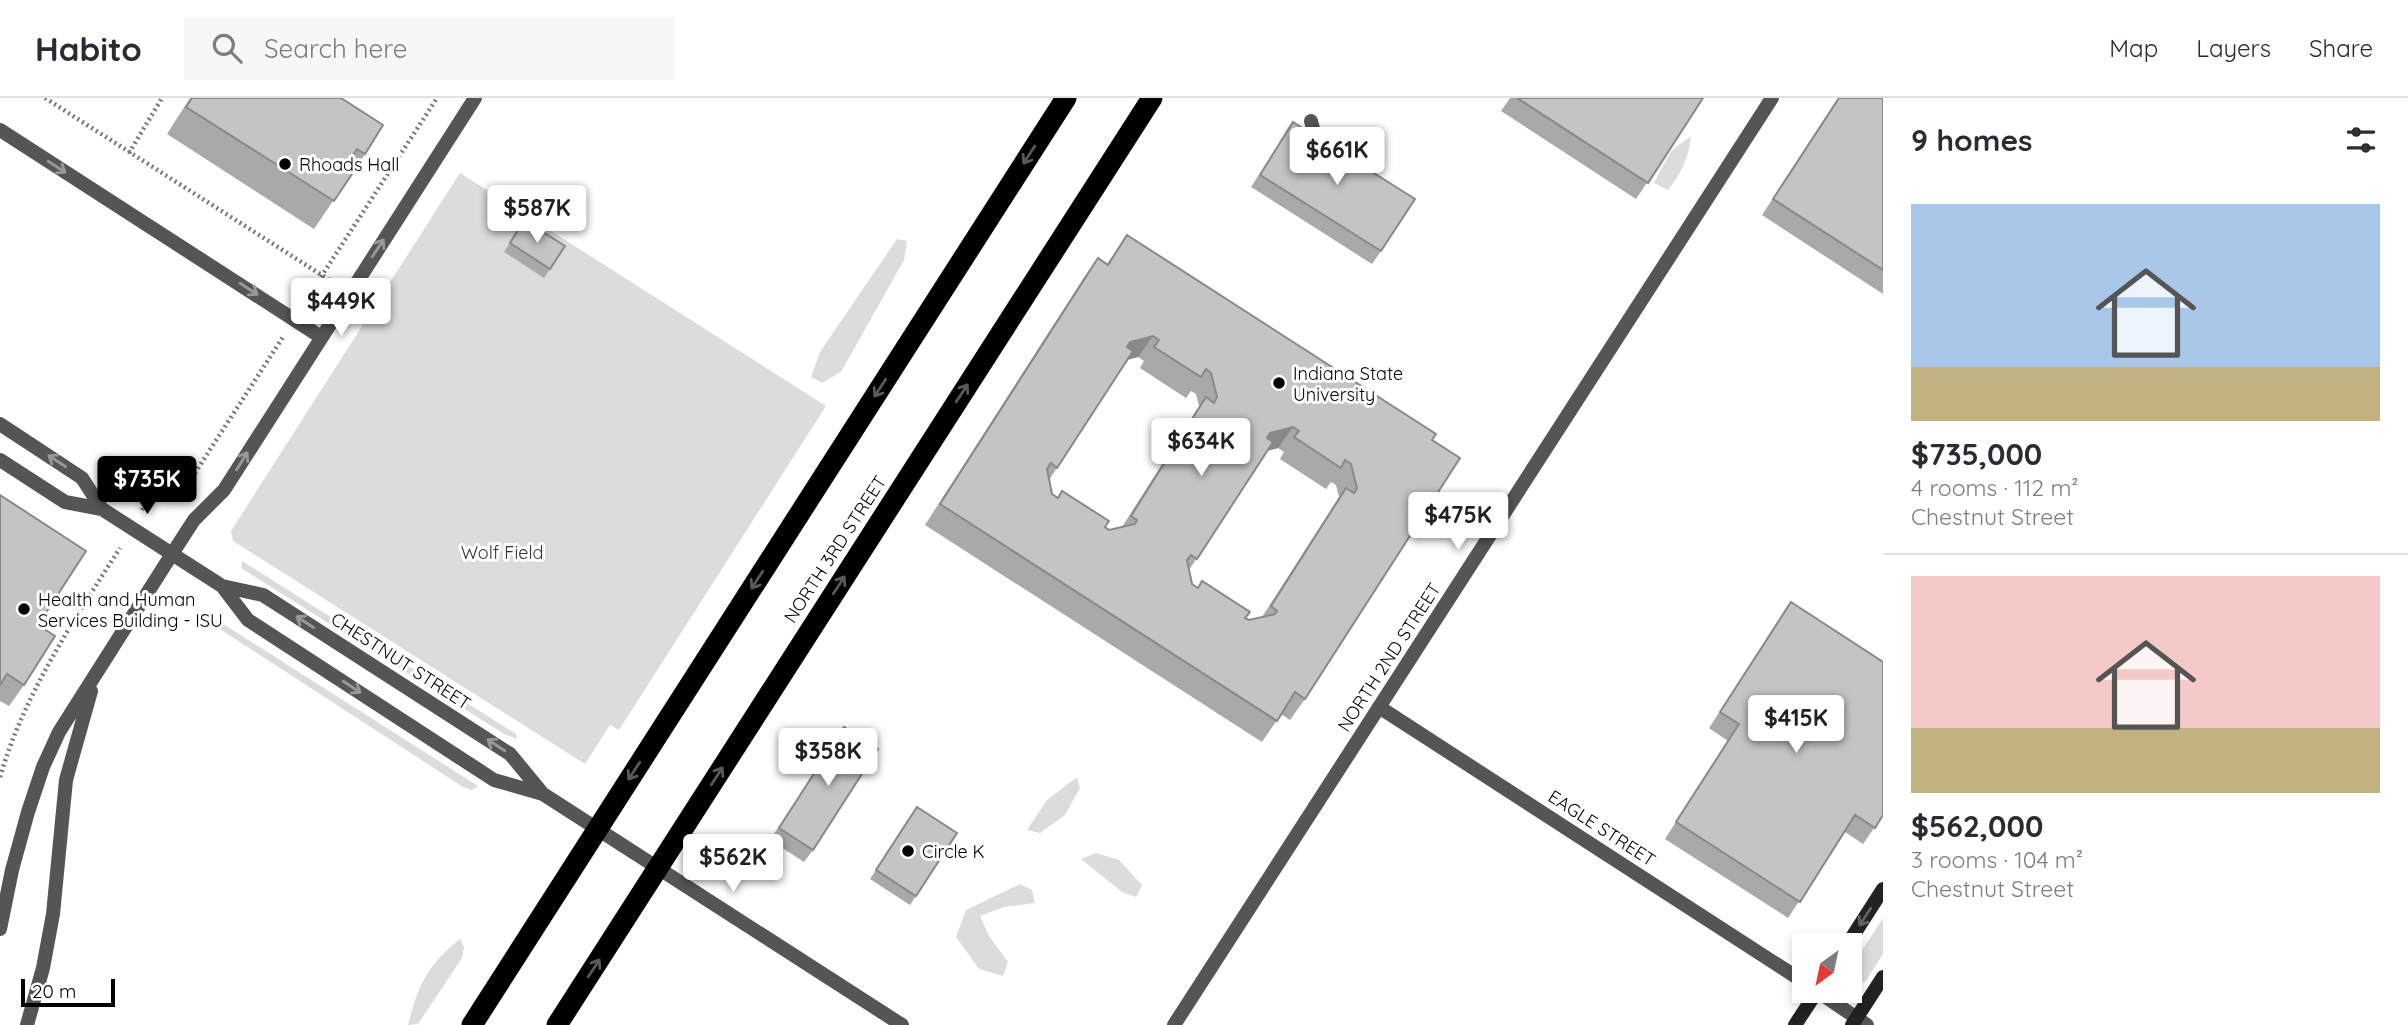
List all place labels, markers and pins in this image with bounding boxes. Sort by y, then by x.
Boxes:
pin: $661K [1288,127,1386,187]
place label: Rhoads Hall [299,153,399,176]
marker: Rhoads Hall [277,156,293,172]
pin: $587K [488,186,586,245]
pin: $449K [292,278,390,338]
place label: Indiana State University [1293,362,1403,406]
marker: Indiana State University [1271,375,1287,391]
pin: $634K [1152,418,1250,478]
pin: $735K [98,456,196,516]
pin: $475K [1409,492,1507,552]
place label: Health and Human Services Building - ISU [38,588,223,632]
marker: Health and Human Services Building - ISU [16,601,32,617]
pin: $415K [1747,696,1845,755]
pin: $358K [779,728,877,788]
pin: $562K [684,834,782,894]
place label: Circle K [922,840,985,863]
marker: Circle K [900,843,916,859]

